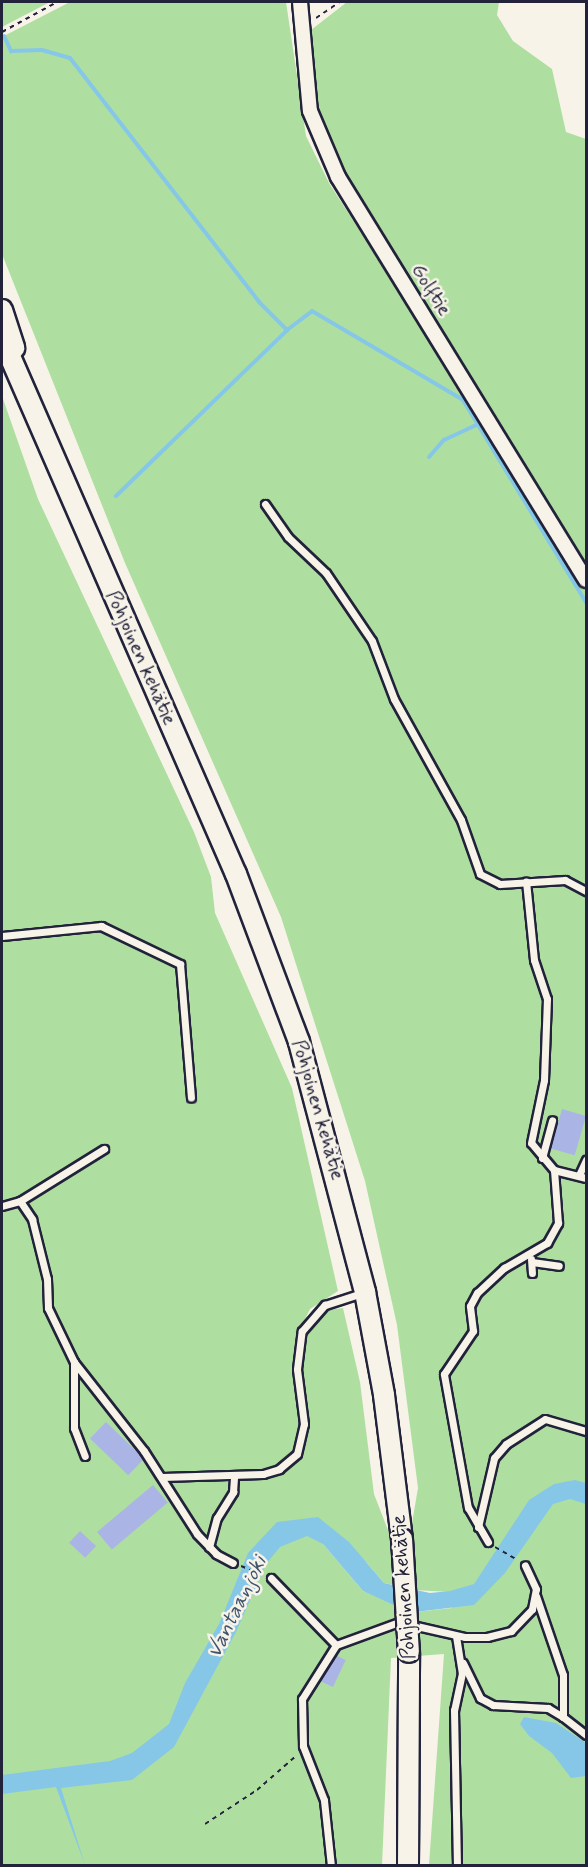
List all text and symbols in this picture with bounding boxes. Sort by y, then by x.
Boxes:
street label: Golftie [406,259,456,321]
street label: Pohjoinen kehätie [100,587,182,729]
street label: Pohjoinen kehätie [286,1037,350,1183]
street label: Pohjoinen kehätie [387,1513,421,1661]
water label: Vantaanjoki [201,1552,273,1662]

